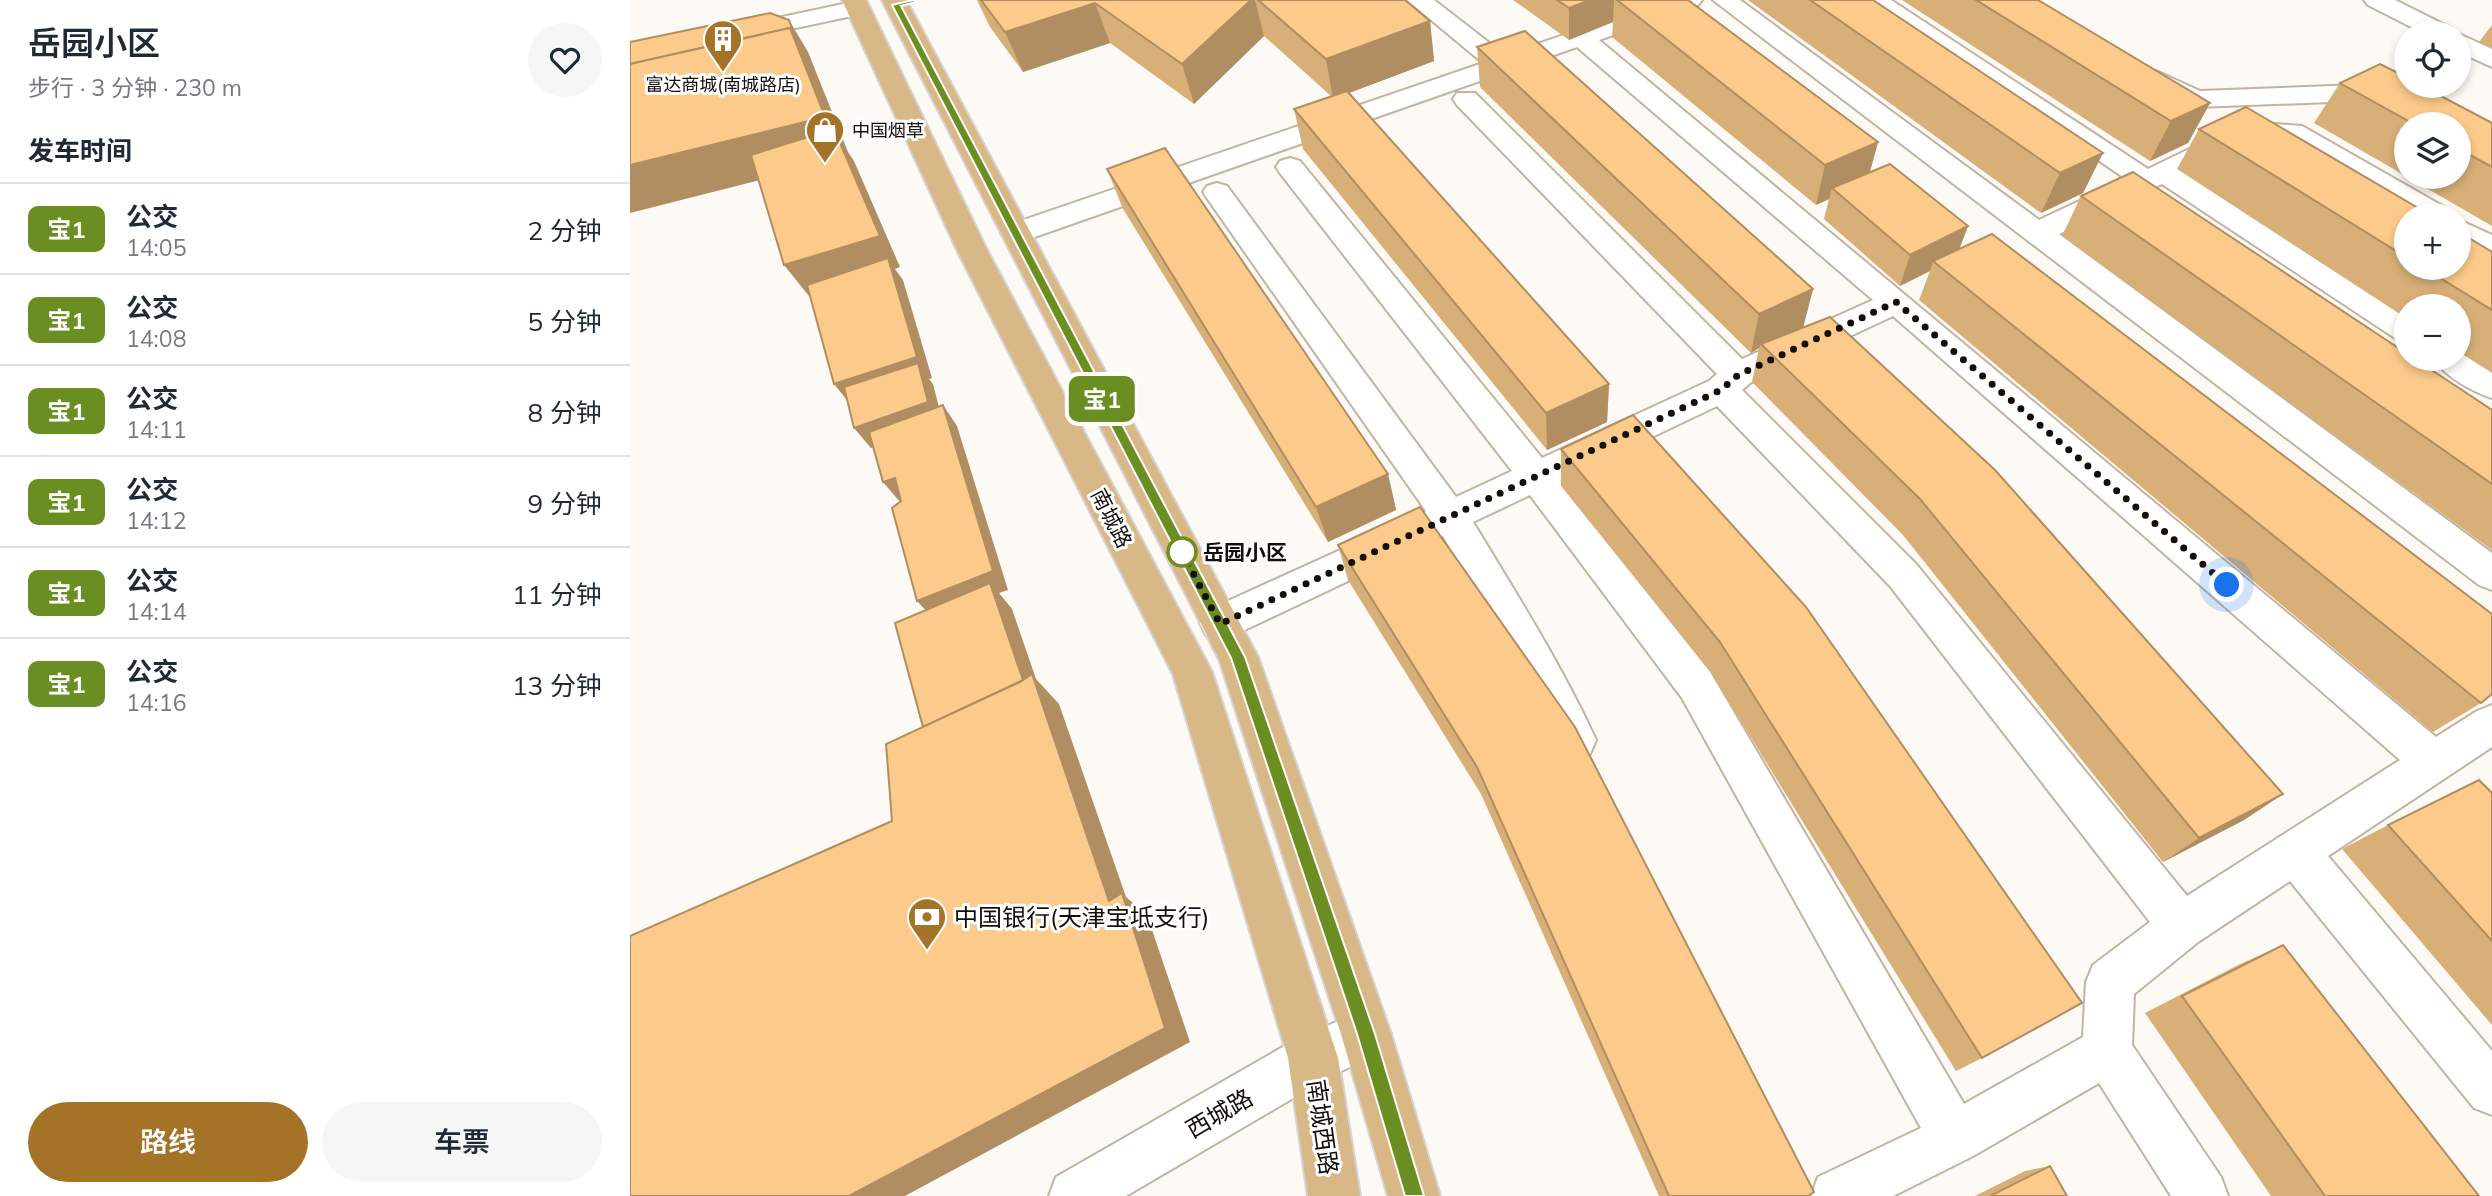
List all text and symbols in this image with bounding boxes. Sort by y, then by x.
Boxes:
building icon: 富达商城(南城路店) [702,18,744,73]
map controls [2394,21,2471,371]
button: locate [2394,21,2471,98]
text: 岳园小区 [28,22,160,63]
button: heart [528,23,602,97]
text: 步行 · 3 分钟 · 230 m [28,73,242,102]
place label: 富达商城(南城路店) [645,73,801,96]
shop icon: 中国烟草 [804,109,846,164]
button: layers [2394,112,2471,189]
place label: 中国烟草 [852,119,924,142]
text: 发车时间 [28,134,132,167]
text: 公交 [126,200,178,233]
button: + [2394,203,2471,280]
text: 宝1 [47,214,86,244]
text: 2 分钟 [528,214,602,247]
text: 14:05 [126,233,186,262]
text: 公交 [126,291,178,324]
button: − [2394,294,2471,371]
text: 宝1 [47,305,86,335]
text: 5 分钟 [528,305,602,338]
text: 14:08 [126,324,186,353]
line badge: 宝1 [1070,376,1134,422]
text: 公交 [126,382,178,415]
text: 宝1 [1083,384,1121,414]
text: 宝1 [47,396,86,426]
text: 8 分钟 [528,396,602,429]
text: 14:11 [126,415,186,444]
text: 公交 [126,473,178,506]
street label: 南城路 [1086,484,1138,552]
text: 宝1 [47,487,86,517]
text: 9 分钟 [528,487,602,520]
text: 14:12 [126,506,186,535]
marker: 岳园小区 [1167,537,1197,567]
place label: 岳园小区 [1203,539,1287,565]
text: 公交 [126,564,178,597]
your location [2209,567,2244,602]
text: 宝1 [47,578,86,608]
text: 11 分钟 [512,578,602,611]
text: 14:14 [126,597,186,626]
text: 公交 [126,655,178,688]
text: 宝1 [47,669,86,699]
text: 13 分钟 [512,669,602,702]
text: 14:16 [126,688,186,717]
bank icon: 中国银行(天津宝坻支行) [906,896,948,951]
place label: 中国银行(天津宝坻支行) [954,902,1209,932]
street label: 南城西路 [1301,1077,1345,1177]
street label: 西城路 [1180,1082,1258,1144]
button: 路线 [28,1102,308,1182]
button: 车票 [322,1102,602,1182]

